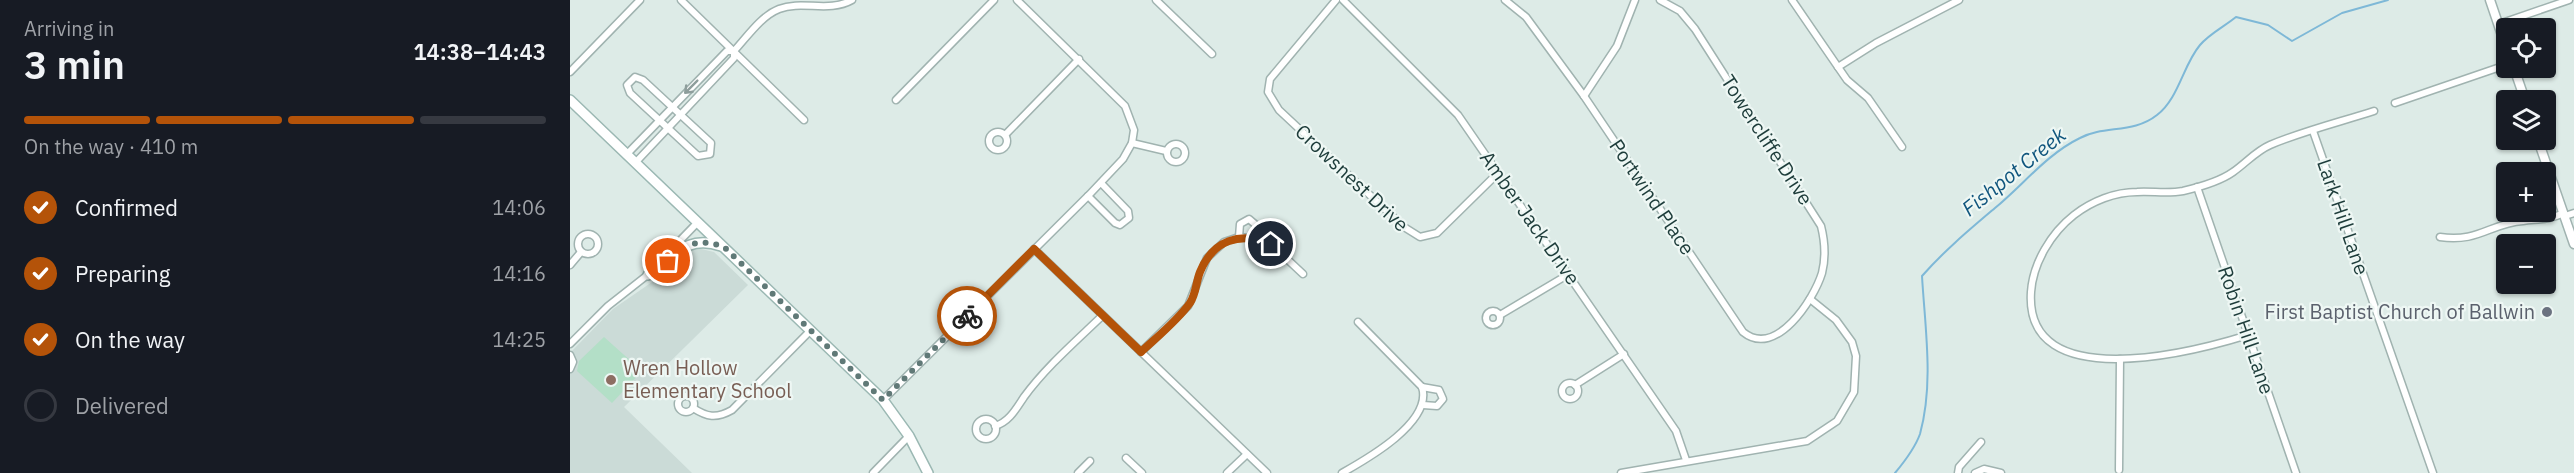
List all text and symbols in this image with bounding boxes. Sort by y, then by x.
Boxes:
text: Arriving in [24,15,114,42]
map controls [2496,18,2556,294]
button: locate [2496,18,2556,78]
text: 14:38–14:43 [413,37,546,66]
text: 3 min [24,39,125,90]
street label: Towercliffe Drive [1715,69,1820,210]
one-way arrow [683,80,698,95]
button: layers [2496,90,2556,150]
street label: Crowsnest Drive [1290,118,1415,237]
water label: Fishpot Creek [1955,120,2072,222]
text: On the way · 410 m [24,133,198,160]
street label: Portwind Place [1604,133,1701,260]
street label: Amber Jack Drive [1474,145,1587,290]
street label: Lark Hill Lane [2311,155,2376,278]
button: + [2496,162,2556,222]
icon: check [24,191,57,224]
text: Confirmed [75,193,178,222]
text: 14:06 [492,194,546,221]
pin [1245,218,1296,269]
icon: home [1254,227,1287,260]
button: − [2496,234,2556,294]
pin [642,235,693,286]
icon: bag [651,244,684,277]
icon: check [24,257,57,290]
text: Preparing [75,259,170,288]
text: 14:16 [492,260,546,287]
street label: Robin Hill Lane [2212,262,2281,398]
courier [937,286,997,346]
place label: First Baptist Church of Ballwin [2265,298,2535,325]
icon: bike [951,300,984,333]
marker: First Baptist Church of Ballwin [2540,305,2554,319]
icon: check [24,323,57,356]
text: On the way [75,325,185,354]
text: 14:25 [492,326,546,353]
place label: Wren Hollow Elementary School [623,354,792,404]
marker: Wren Hollow Elementary School [604,373,618,387]
text: Delivered [75,391,169,420]

